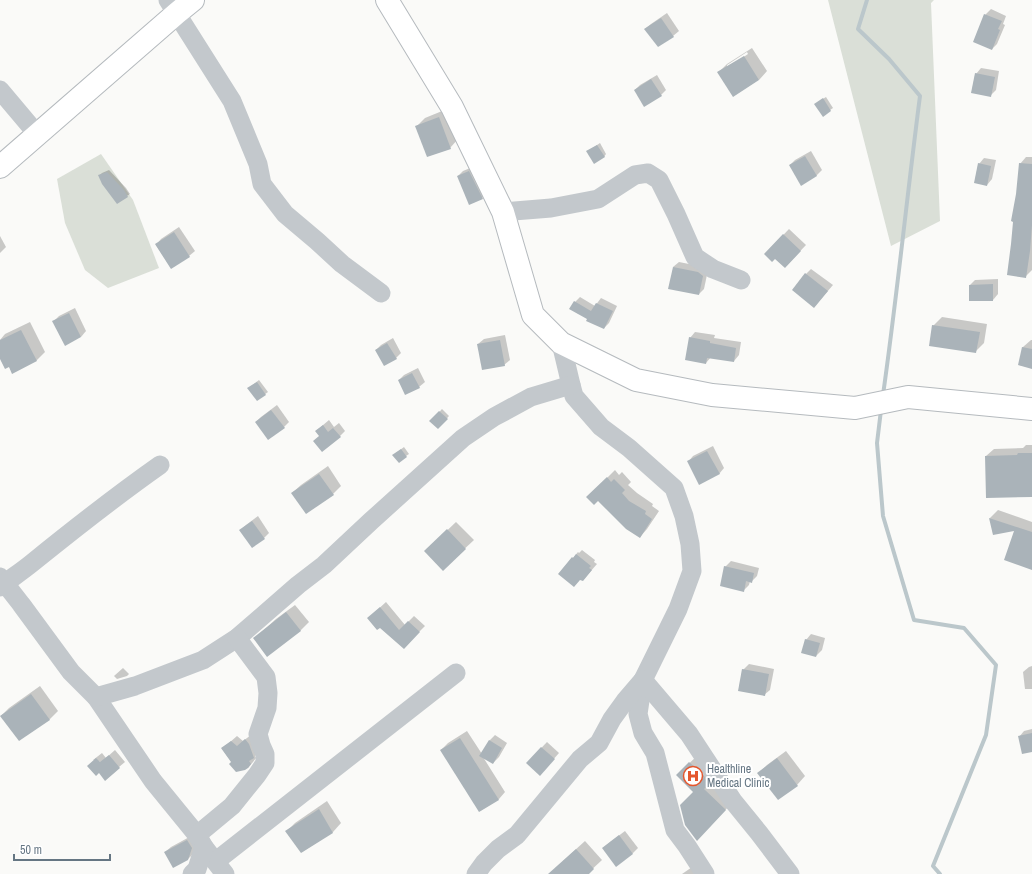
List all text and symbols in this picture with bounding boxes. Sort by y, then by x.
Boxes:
place label: Healthline Medical Clinic [707,761,769,791]
hospital icon: Healthline Medical Clinic [682,765,704,787]
scale bar [14,836,110,862]
text: 50 m [20,842,42,858]

